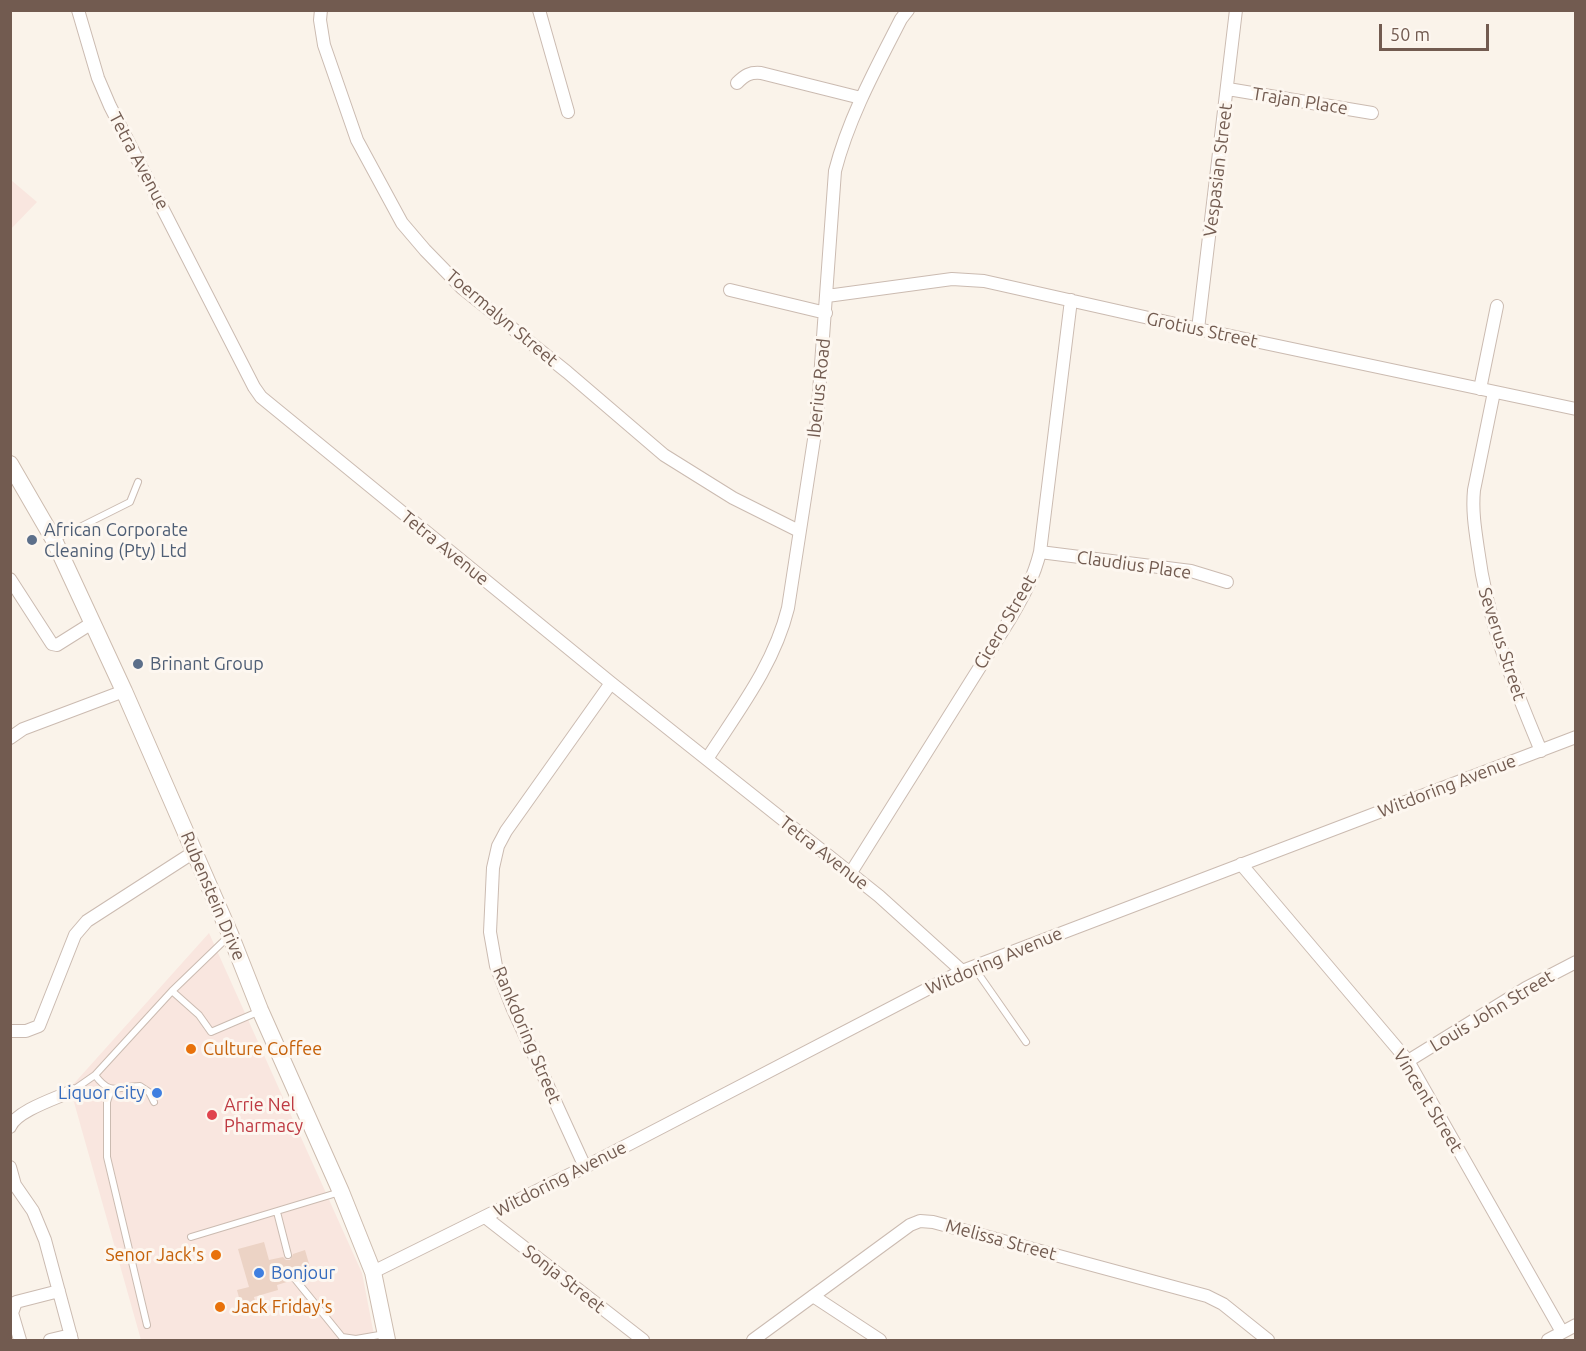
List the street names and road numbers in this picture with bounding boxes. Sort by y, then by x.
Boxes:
street label: Trajan Place [1251,83,1349,119]
street label: Vespasian Street [1199,102,1237,238]
street label: Tetra Avenue [104,109,174,213]
street label: Toermalyn Street [442,265,562,371]
street label: Grotius Street [1144,308,1260,352]
street label: Iberius Road [803,337,835,439]
street label: Tetra Avenue [397,506,493,590]
street label: Claudius Place [1075,546,1193,584]
street label: Cicero Street [969,571,1041,673]
street label: Severus Street [1474,585,1530,703]
street label: Witdoring Avenue [1375,750,1519,822]
street label: Tetra Avenue [775,812,873,894]
street label: Rubenstein Drive [176,828,250,964]
street label: Witdoring Avenue [923,923,1065,999]
street label: Rankdoring Street [488,963,566,1107]
street label: Louis John Street [1426,966,1558,1056]
street label: Vincent Street [1389,1045,1467,1157]
street label: Witdoring Avenue [490,1136,630,1222]
street label: Melissa Street [943,1215,1059,1265]
street label: Sonja Street [519,1240,609,1318]

